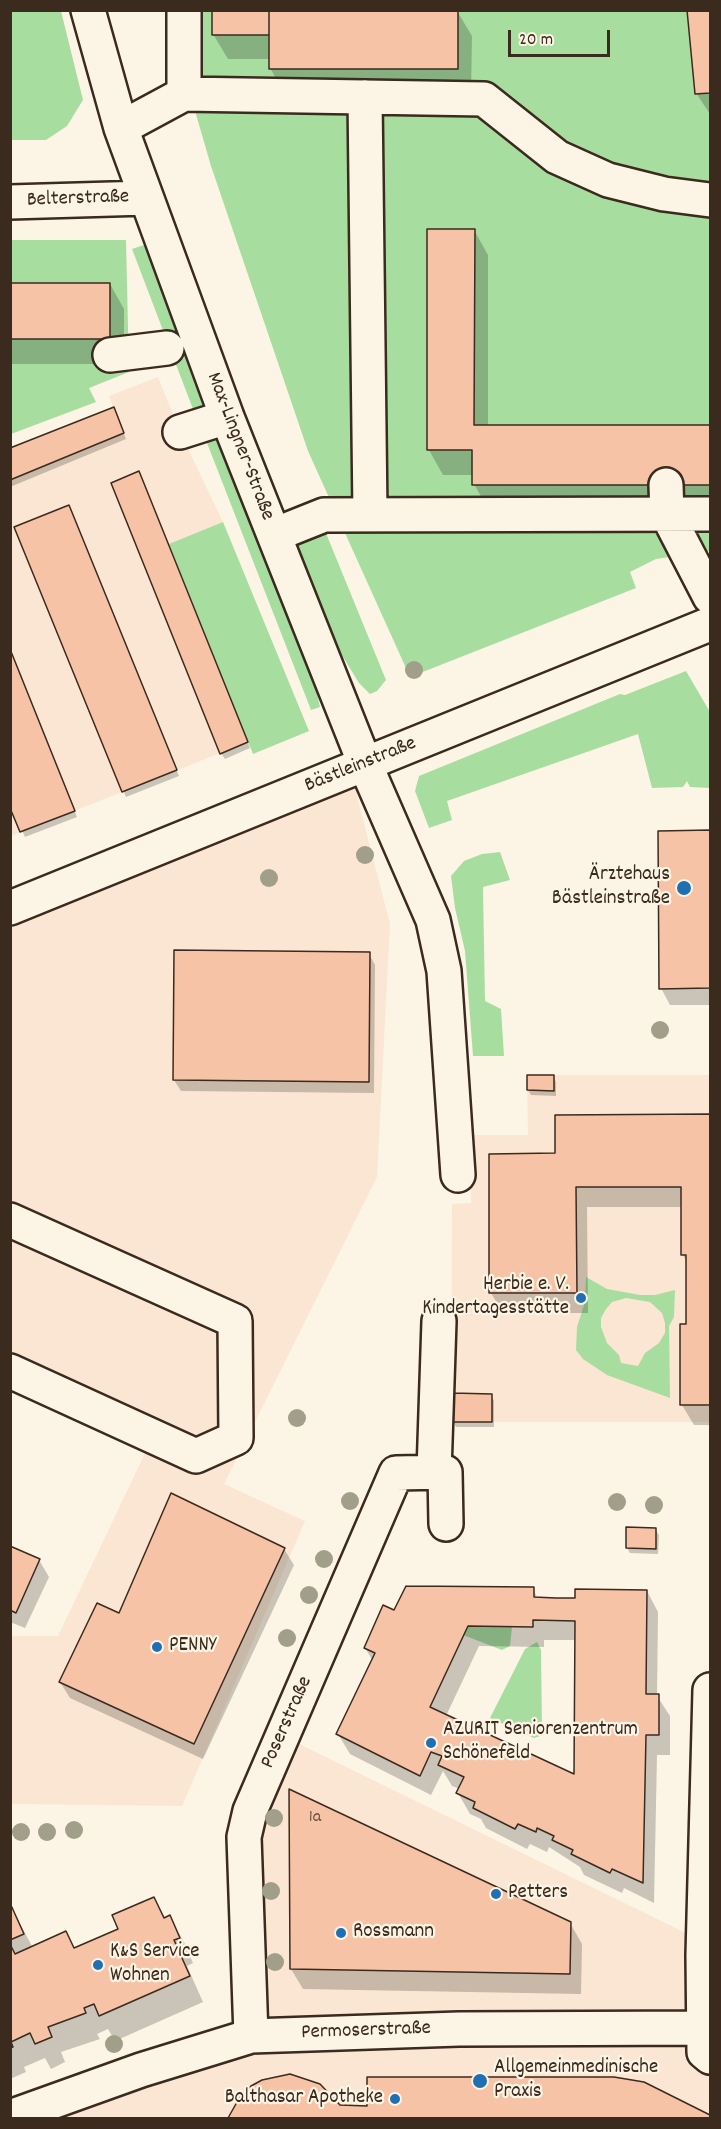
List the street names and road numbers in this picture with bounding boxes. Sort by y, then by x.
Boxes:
street label: Belterstraße [26,186,130,214]
street label: Max-Lingner-Straße [199,370,279,524]
street label: Bästleinstraße [301,732,421,800]
street label: Poserstraße [257,1673,319,1773]
street label: Permoserstraße [301,2017,431,2047]

